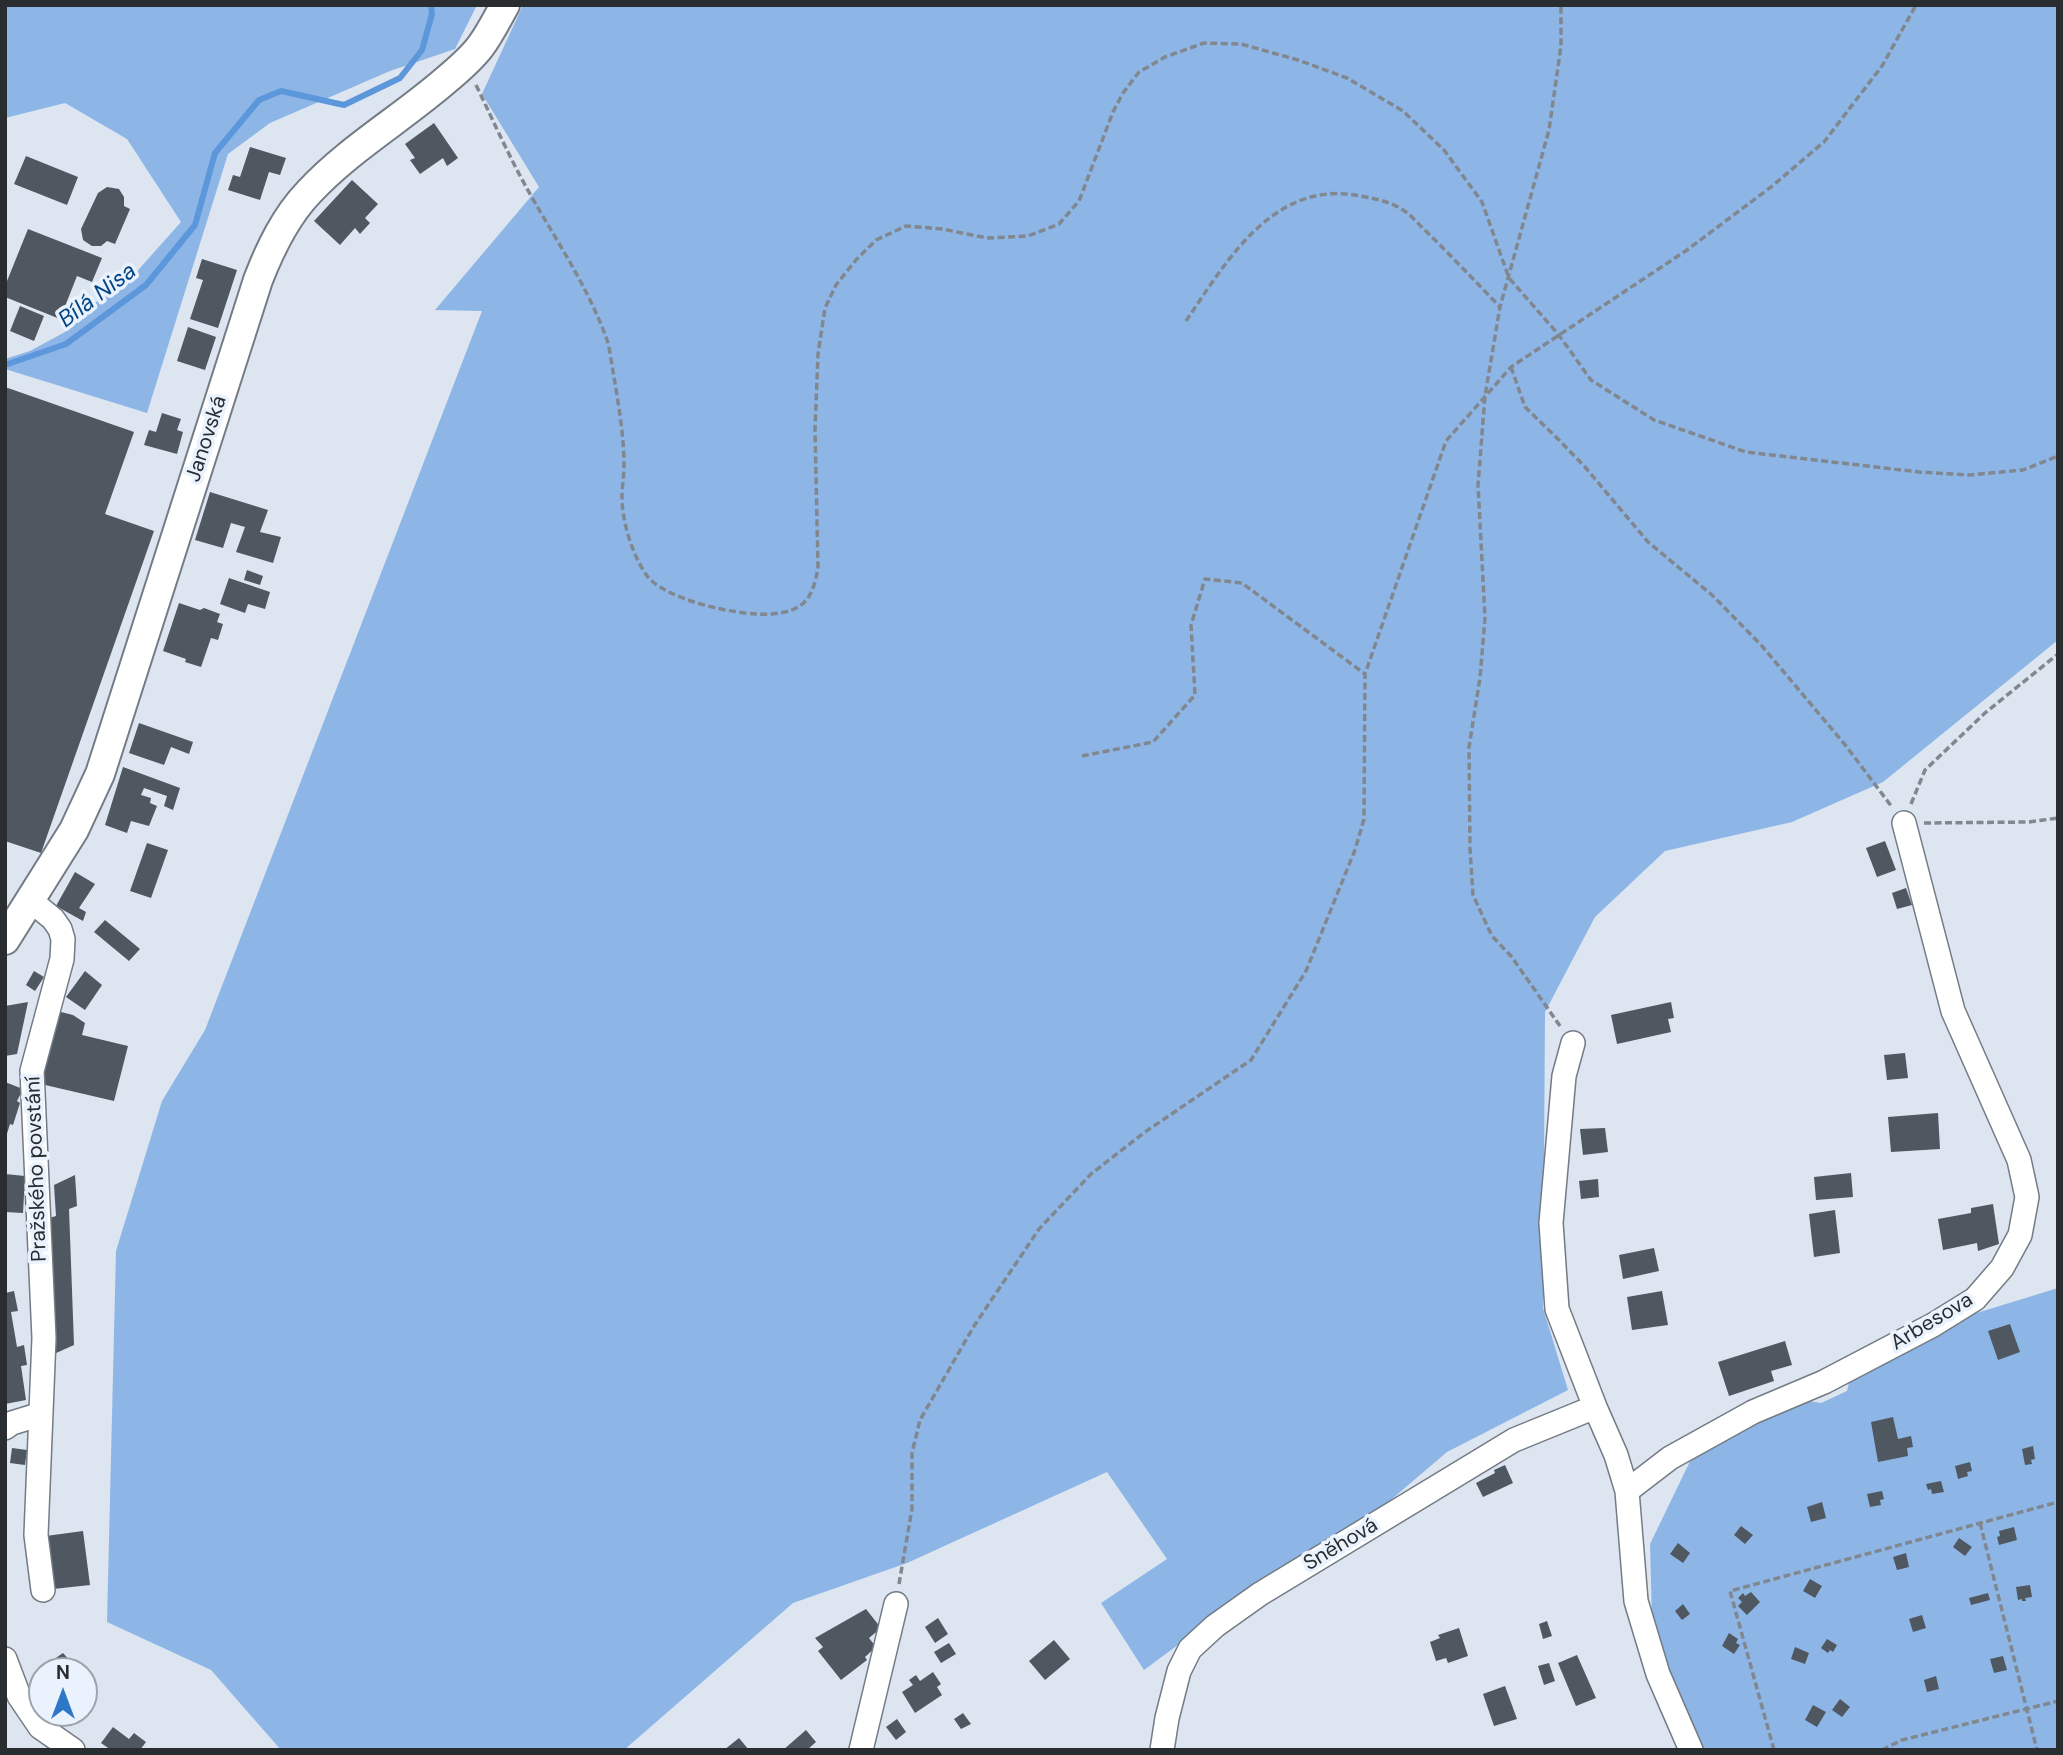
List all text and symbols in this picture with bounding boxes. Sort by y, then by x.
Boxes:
water label: Bílá Nisa [54,258,142,334]
street label: Janovská [181,393,233,485]
street label: Pražského povstání [21,1076,53,1262]
street label: Arbesova [1886,1288,1978,1356]
street label: Sněhová [1299,1513,1383,1577]
north arrow [28,1657,98,1727]
text: N [56,1660,70,1685]

